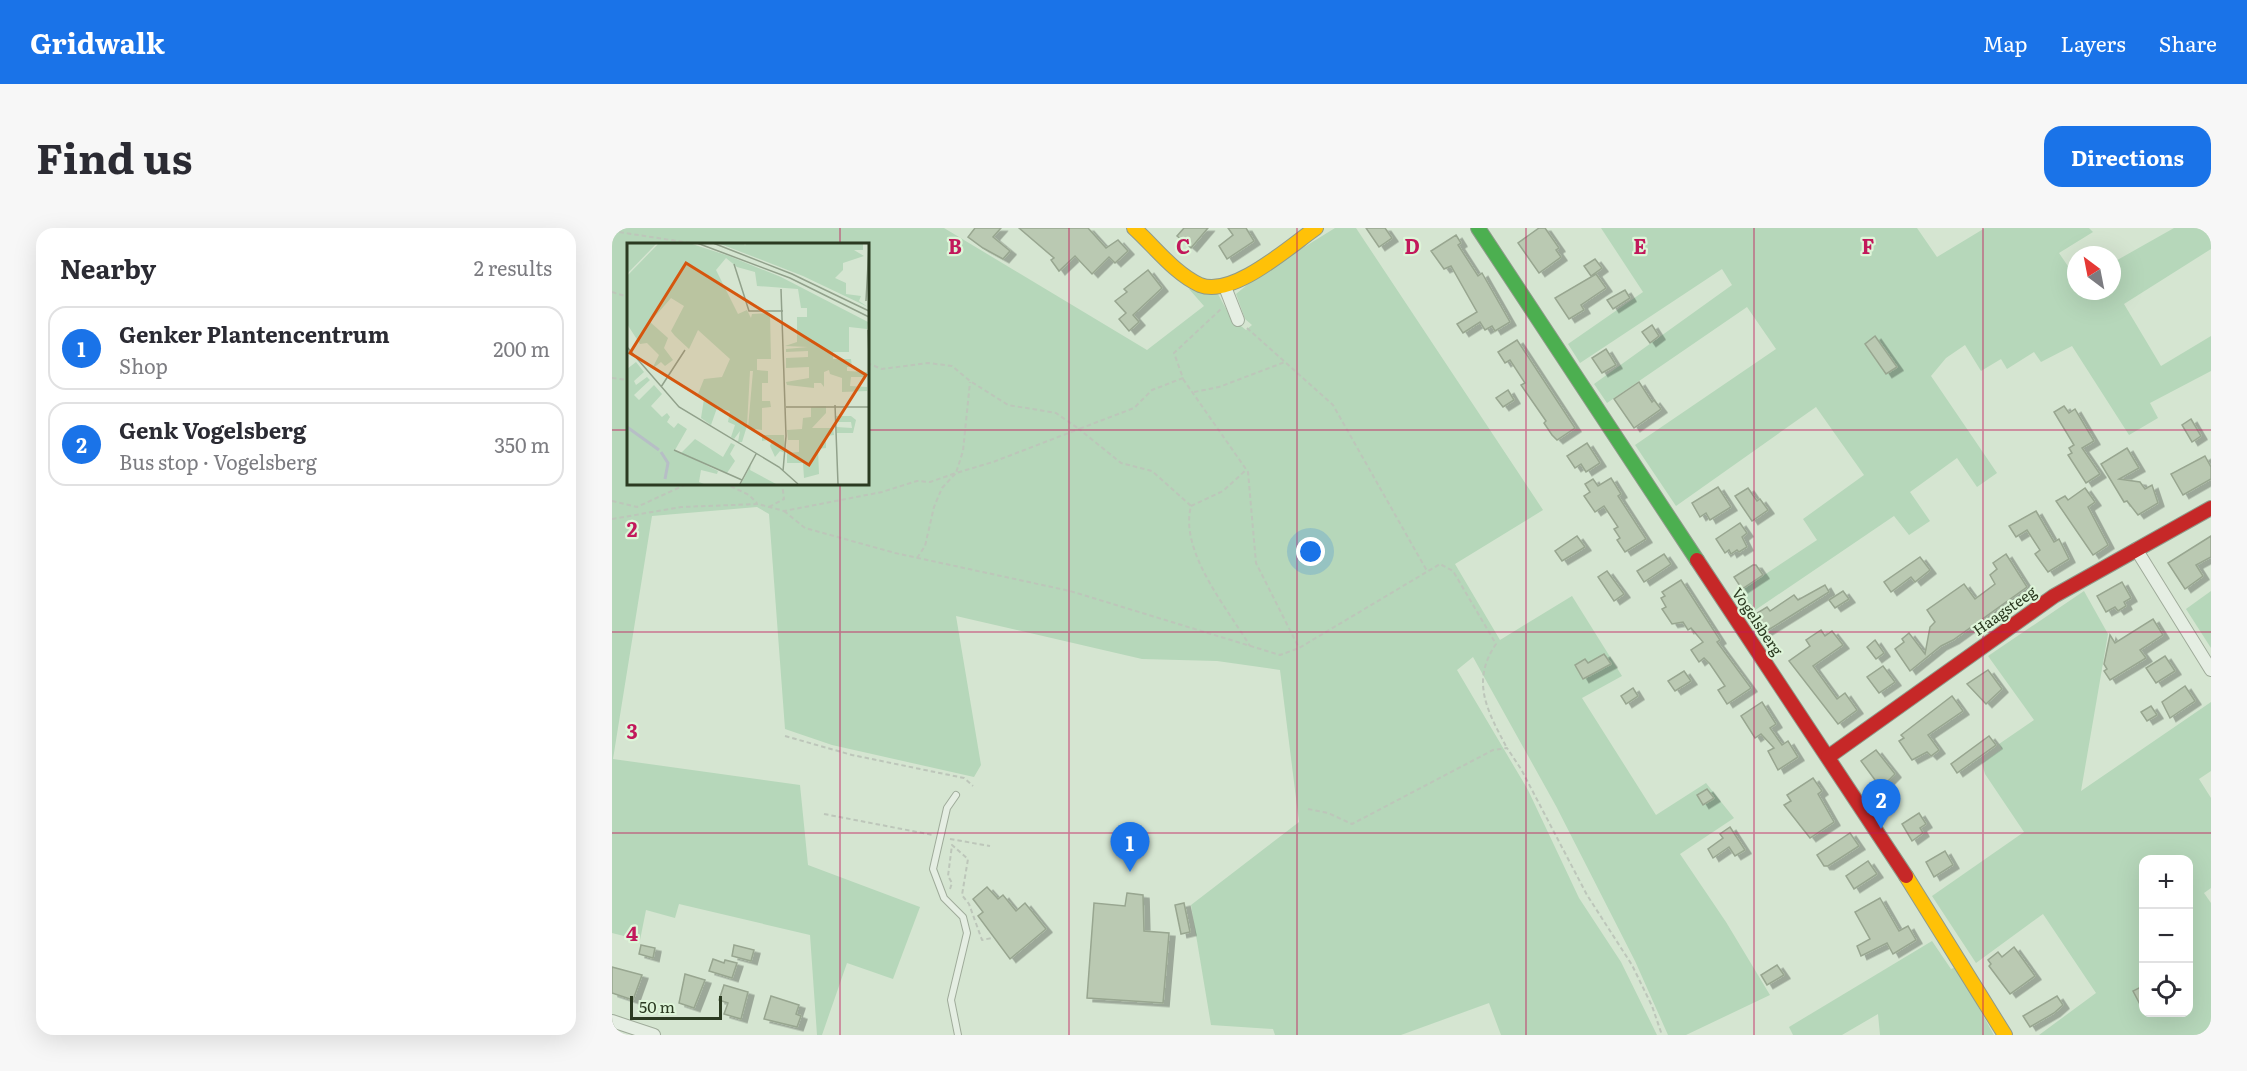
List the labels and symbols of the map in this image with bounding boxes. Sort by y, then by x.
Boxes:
text: B [948,230,962,260]
text: C [1176,230,1190,260]
text: D [1404,230,1420,260]
text: E [1633,230,1647,260]
text: F [1862,230,1875,260]
inset map [627,243,868,484]
north arrow [2067,246,2121,300]
text: 2 [627,513,638,543]
your location [1296,537,1325,566]
street label: Haagsteeg [1967,579,2041,640]
street label: Vogelsberg [1727,582,1790,660]
text: 3 [626,715,638,745]
pin: 2 [1862,780,1900,829]
pin: 1 [1110,822,1150,872]
text: 4 [626,917,638,947]
scale bar [630,993,722,1020]

